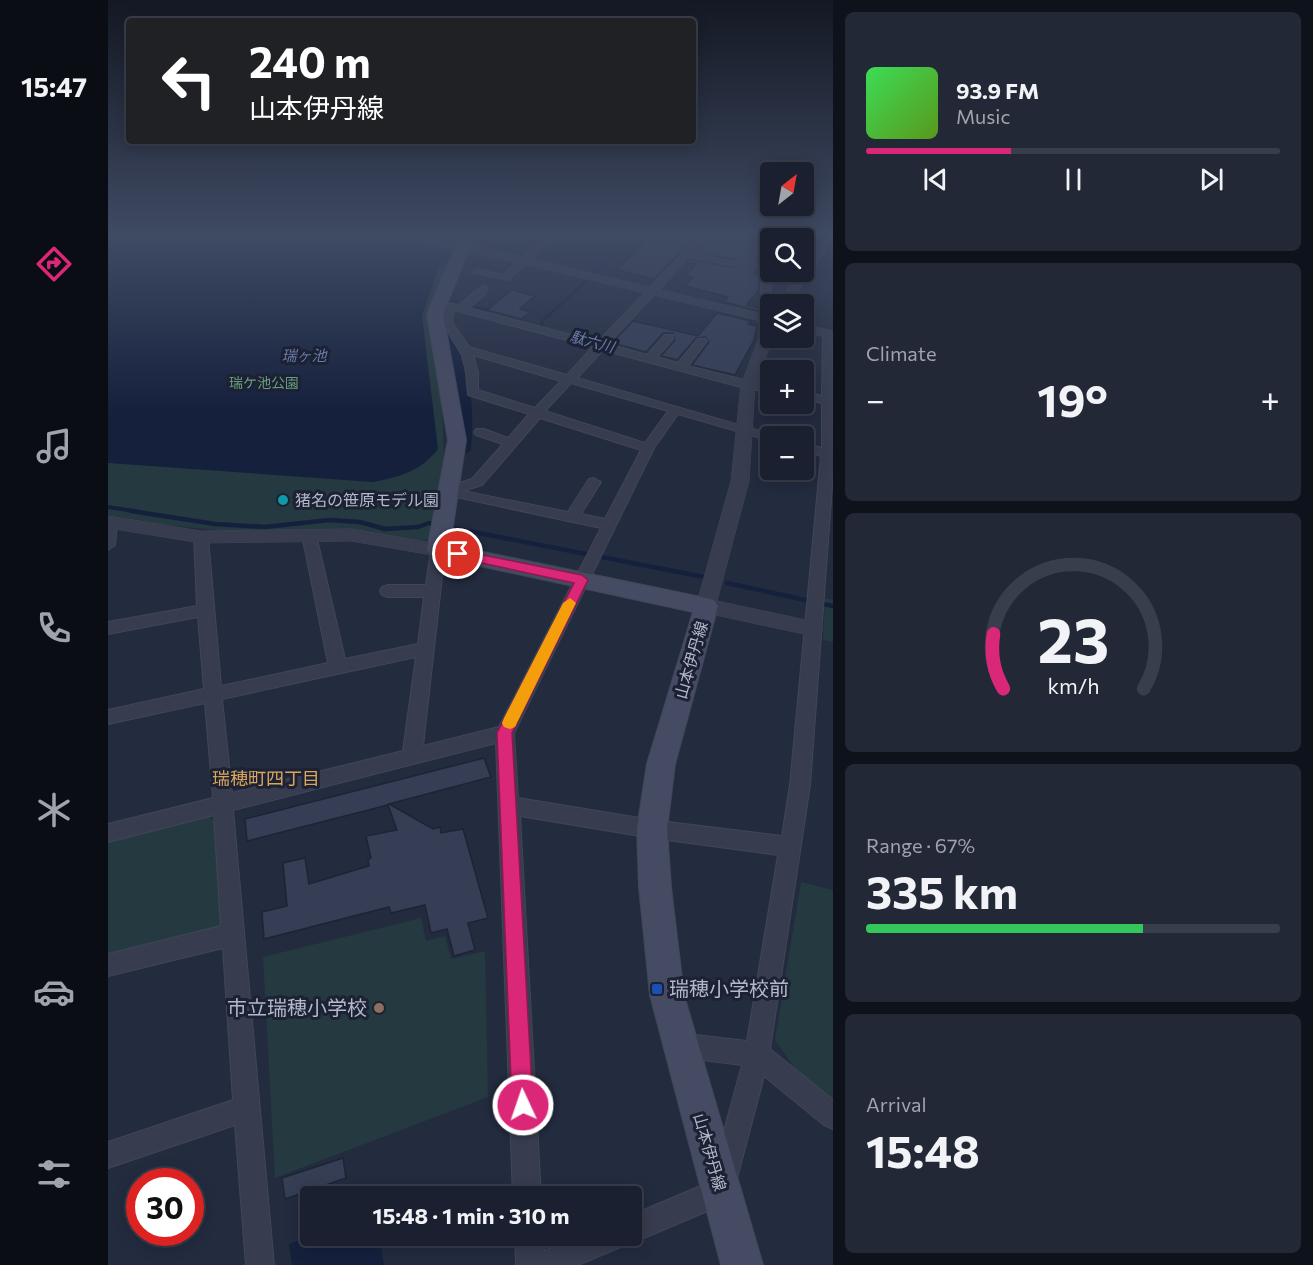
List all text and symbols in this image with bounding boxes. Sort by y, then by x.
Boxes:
text: 240 m [249,35,371,87]
icon: left [150,42,228,120]
text: 15:47 [21,70,87,103]
text: 93.9 FM [956,77,1039,104]
text: 山本伊丹線 [249,91,384,124]
text: Music [956,104,1010,128]
north arrow [760,162,814,216]
map controls [760,162,814,480]
icon: previous [919,163,952,196]
icon: pause [1057,163,1090,196]
icon: next [1195,163,1228,196]
button: search [760,228,814,282]
icon: directions [33,243,75,285]
button: layers [760,294,814,348]
water label: 駄六川 [568,327,618,356]
text: Climate [866,341,936,365]
water label: 瑞ヶ池 [281,346,328,364]
button: + [760,360,814,414]
text: 19° [1037,371,1108,426]
park label: 瑞ケ池公園 [229,374,299,391]
text: − [866,378,885,419]
text: + [1261,378,1280,419]
icon: music [33,425,75,467]
button: − [760,426,814,480]
place label: 猪名の笹原モデル園 [295,490,439,509]
marker: 猪名の笹原モデル園 [276,493,290,507]
pin [432,528,483,579]
icon: arrive [441,537,474,570]
text: 23 [1037,601,1109,677]
icon: phone [33,607,75,649]
street label: 山本伊丹線 [670,619,711,701]
text: km/h [1047,673,1099,699]
district label: 瑞穂町四丁目 [212,767,320,789]
icon: climate [33,789,75,831]
text: Range · 67% [866,833,975,857]
text: 335 km [866,863,1018,918]
icon: car [33,971,75,1013]
place label: 瑞穂小学校前 [669,976,789,1000]
marker: 瑞穂小学校前 [650,982,664,996]
place label: 市立瑞穂小学校 [227,995,367,1019]
marker: 市立瑞穂小学校 [372,1001,386,1015]
position arrow [491,1073,555,1137]
text: Arrival [866,1092,927,1116]
street label: 山本伊丹線 [690,1111,731,1193]
text: 15:48 [866,1122,980,1177]
icon: filters [33,1153,75,1195]
speed limit sign: 30 [126,1168,204,1246]
text: 15:48 · 1 min · 310 m [372,1202,570,1229]

